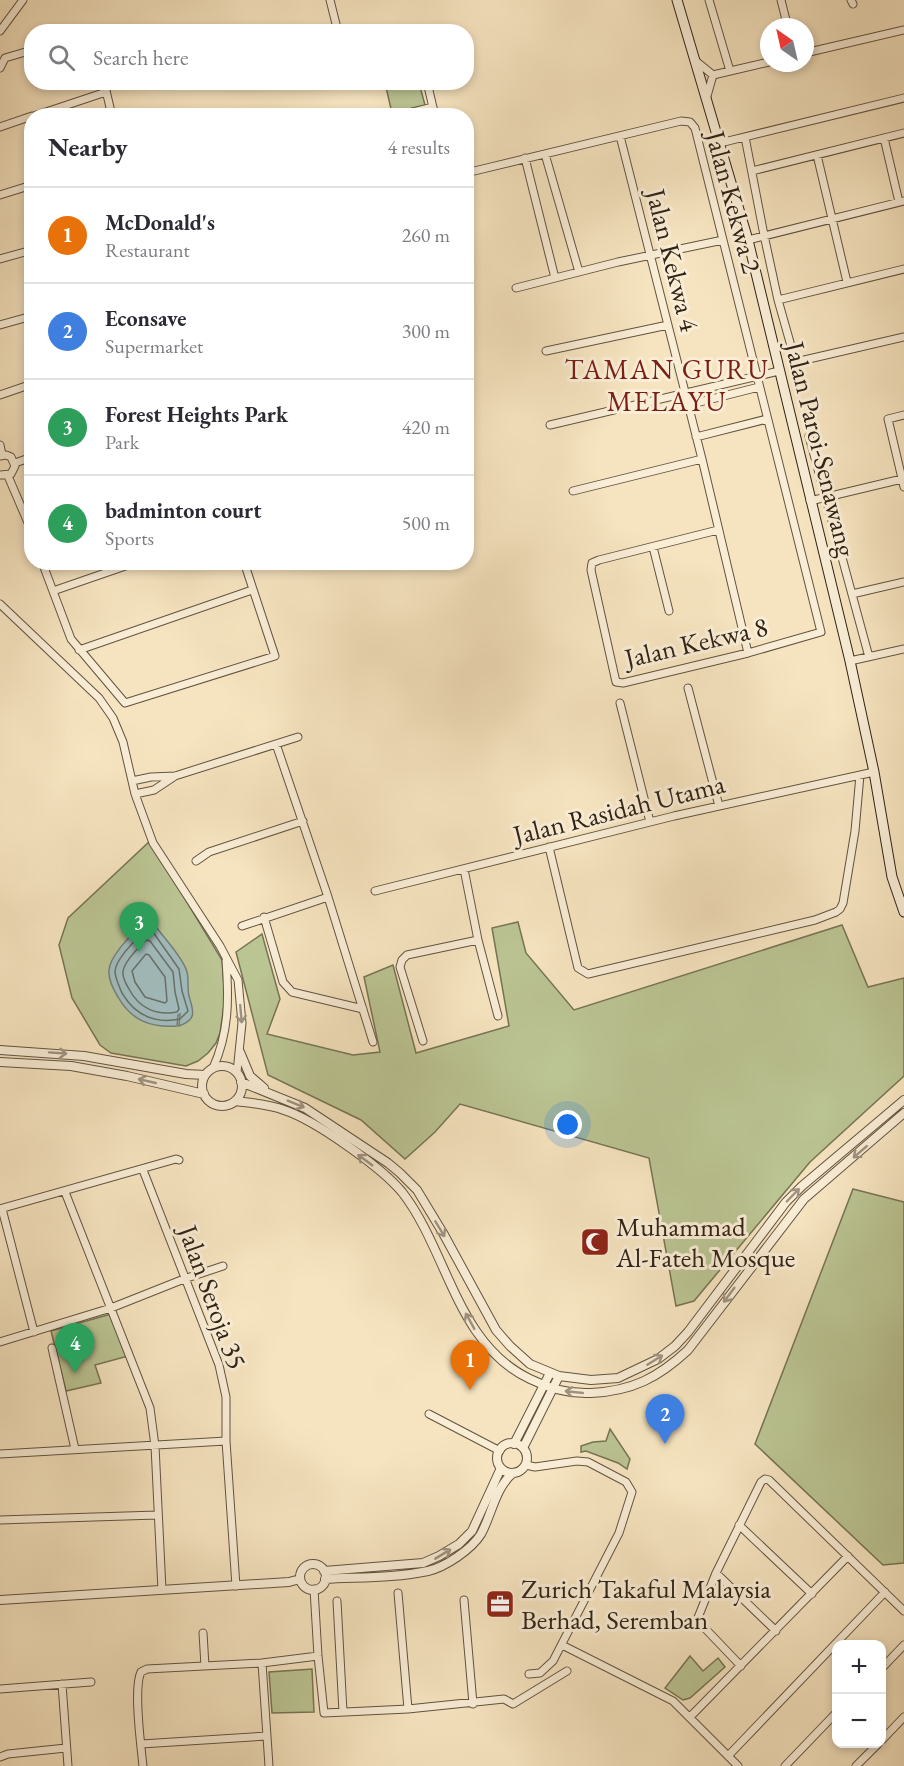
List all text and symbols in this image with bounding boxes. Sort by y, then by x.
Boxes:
north arrow [760,18,814,72]
search box [24,24,474,90]
icon: search [45,41,78,74]
text: Search here [93,43,188,72]
street label: Jalan Kekwa 2 [698,125,770,277]
text: Nearby [48,130,128,164]
text: 4 results [387,134,450,160]
street label: Jalan Kekwa 4 [638,183,708,336]
text: McDonald's [105,208,215,237]
text: 1 [62,222,73,248]
text: 260 m [402,222,450,248]
text: Restaurant [105,237,190,263]
text: Econsave [105,304,187,333]
text: 2 [62,318,73,344]
text: 300 m [402,318,450,344]
text: Supermarket [105,333,203,359]
street label: Jalan Paroi-Senawang [777,336,865,560]
district label: TAMAN GURU MELAYU [565,351,769,419]
text: Forest Heights Park [105,400,288,429]
text: 3 [62,414,73,440]
text: 420 m [402,414,450,440]
text: Park [105,429,139,455]
text: badminton court [105,496,261,525]
text: 4 [62,510,73,536]
text: 500 m [402,510,450,536]
text: Sports [105,525,154,551]
street label: Jalan Kekwa 8 [619,609,771,676]
street label: Jalan Rasidah Utama [508,766,729,853]
pin: 3 [120,902,158,952]
one-way arrow [236,1003,247,1023]
one-way arrow [48,1048,68,1059]
one-way arrow [137,1074,156,1086]
one-way arrow [286,1099,304,1110]
your location [553,1110,582,1139]
one-way arrow [852,1145,868,1158]
one-way arrow [358,1154,374,1166]
one-way arrow [786,1188,801,1203]
place label: Muhammad Al-Fateh Mosque [615,1209,795,1275]
street label: Jalan Seroja 35 [170,1218,255,1374]
one-way arrow [435,1220,447,1237]
mosque icon: Muhammad Al-Fateh Mosque [579,1226,611,1258]
one-way arrow [723,1287,736,1303]
one-way arrow [464,1313,476,1330]
pin: 4 [56,1324,94,1373]
pin: 1 [450,1340,490,1390]
one-way arrow [646,1353,663,1365]
one-way arrow [564,1386,584,1397]
pin: 2 [646,1394,684,1444]
one-way arrow [434,1547,451,1559]
place label: Zurich Takaful Malaysia Berhad, Seremban [521,1571,771,1637]
office icon: Zurich Takaful Malaysia Berhad, Seremban [484,1588,516,1620]
map controls [832,1640,886,1748]
button: + [832,1640,886,1694]
button: − [832,1694,886,1748]

